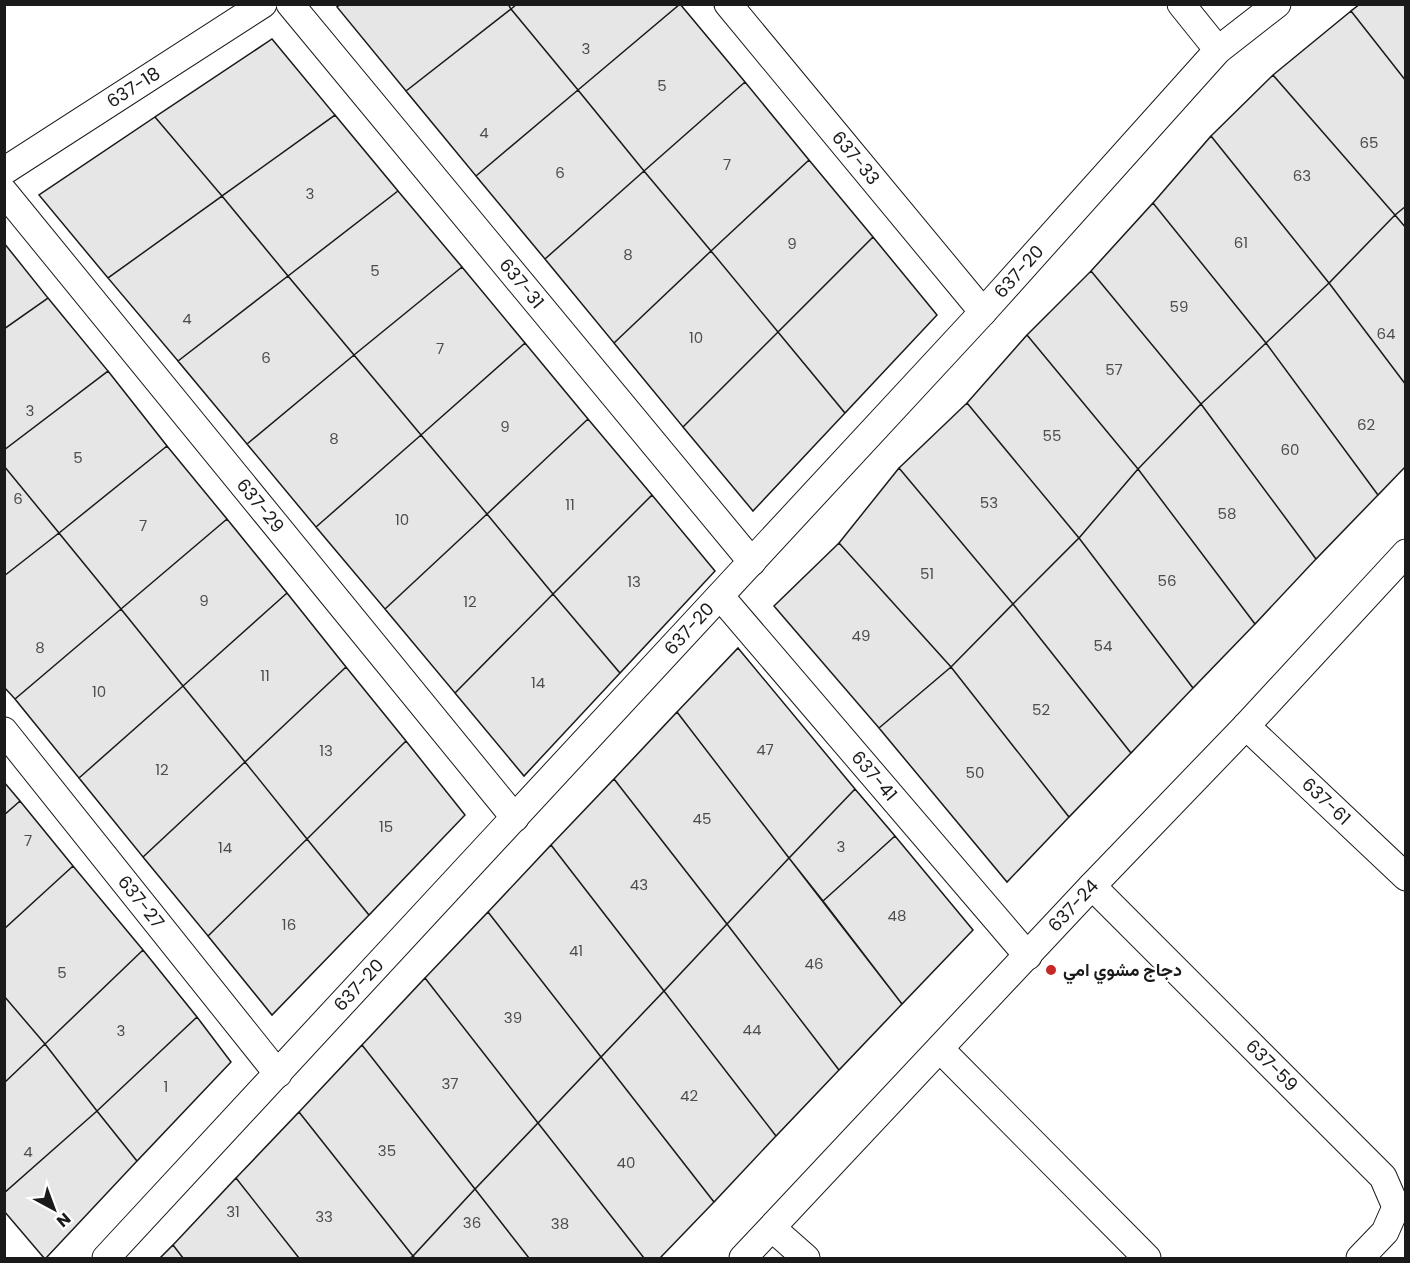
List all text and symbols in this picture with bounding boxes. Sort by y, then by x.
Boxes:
house number: 3 [582,38,590,59]
street label: 637-18 [102,61,165,114]
house number: 5 [657,75,667,96]
house number: 4 [479,122,489,143]
street label: 637-33 [826,125,886,190]
house number: 65 [1360,132,1378,153]
house number: 7 [723,154,731,175]
house number: 6 [555,162,565,183]
house number: 63 [1293,165,1311,186]
house number: 3 [306,183,314,204]
house number: 61 [1234,232,1248,253]
house number: 9 [787,233,797,254]
street label: 637-20 [988,239,1049,303]
house number: 8 [623,244,633,265]
street label: 637-31 [494,253,550,314]
house number: 5 [370,260,380,281]
house number: 59 [1170,296,1188,317]
house number: 4 [182,308,192,329]
house number: 64 [1377,323,1395,344]
house number: 10 [689,327,703,348]
house number: 7 [436,338,444,359]
house number: 6 [261,347,271,368]
house number: 57 [1105,359,1123,380]
house number: 3 [26,400,34,421]
house number: 62 [1357,414,1375,435]
house number: 9 [500,416,510,437]
house number: 55 [1043,425,1061,446]
house number: 8 [329,428,339,449]
house number: 60 [1281,439,1299,460]
house number: 5 [73,447,83,468]
street label: 637-29 [231,473,290,538]
house number: 6 [13,488,23,509]
house number: 53 [980,492,998,513]
house number: 11 [565,494,575,515]
house number: 58 [1218,503,1236,524]
house number: 10 [395,509,409,530]
house number: 7 [139,515,147,536]
house number: 51 [920,563,934,584]
house number: 56 [1158,570,1176,591]
house number: 13 [627,571,641,592]
house number: 9 [199,590,209,611]
house number: 12 [463,591,477,612]
street label: 637-20 [658,597,720,660]
house number: 49 [852,625,870,646]
house number: 54 [1094,635,1112,656]
house number: 8 [35,637,45,658]
house number: 11 [260,665,270,686]
house number: 14 [531,672,545,693]
house number: 10 [92,681,106,702]
house number: 52 [1032,699,1050,720]
house number: 47 [756,739,774,760]
house number: 13 [319,740,333,761]
street label: 637-41 [846,745,903,806]
house number: 12 [155,759,169,780]
house number: 50 [966,762,984,783]
street label: 637-61 [1296,772,1356,830]
house number: 45 [693,808,711,829]
house number: 15 [379,816,393,837]
house number: 7 [24,830,32,851]
house number: 3 [837,836,845,857]
house number: 14 [218,837,232,858]
street label: 637-27 [112,870,170,934]
house number: 43 [630,874,648,895]
street label: 637-24 [1042,874,1104,937]
house number: 48 [888,905,906,926]
house number: 16 [282,914,296,935]
house number: 41 [569,940,583,961]
street label: 637-20 [328,953,389,1017]
house number: 46 [805,953,823,974]
place label: دجاج مشوي امي [1063,957,1182,985]
house number: 5 [57,962,67,983]
marker: دجاج مشوي امي [1044,963,1058,977]
house number: 39 [504,1007,522,1028]
house number: 44 [743,1019,761,1040]
house number: 3 [117,1020,125,1041]
street label: 637-59 [1240,1034,1304,1097]
house number: 37 [441,1073,459,1094]
house number: 1 [164,1076,168,1097]
house number: 42 [680,1085,698,1106]
house number: 35 [378,1140,396,1161]
house number: 4 [23,1141,33,1162]
house number: 40 [617,1152,635,1173]
north arrow [24,1179,84,1239]
house number: 31 [226,1201,240,1222]
house number: 33 [315,1206,333,1227]
text: N [51,1207,76,1233]
house number: 36 [463,1212,481,1233]
house number: 38 [551,1213,569,1234]

